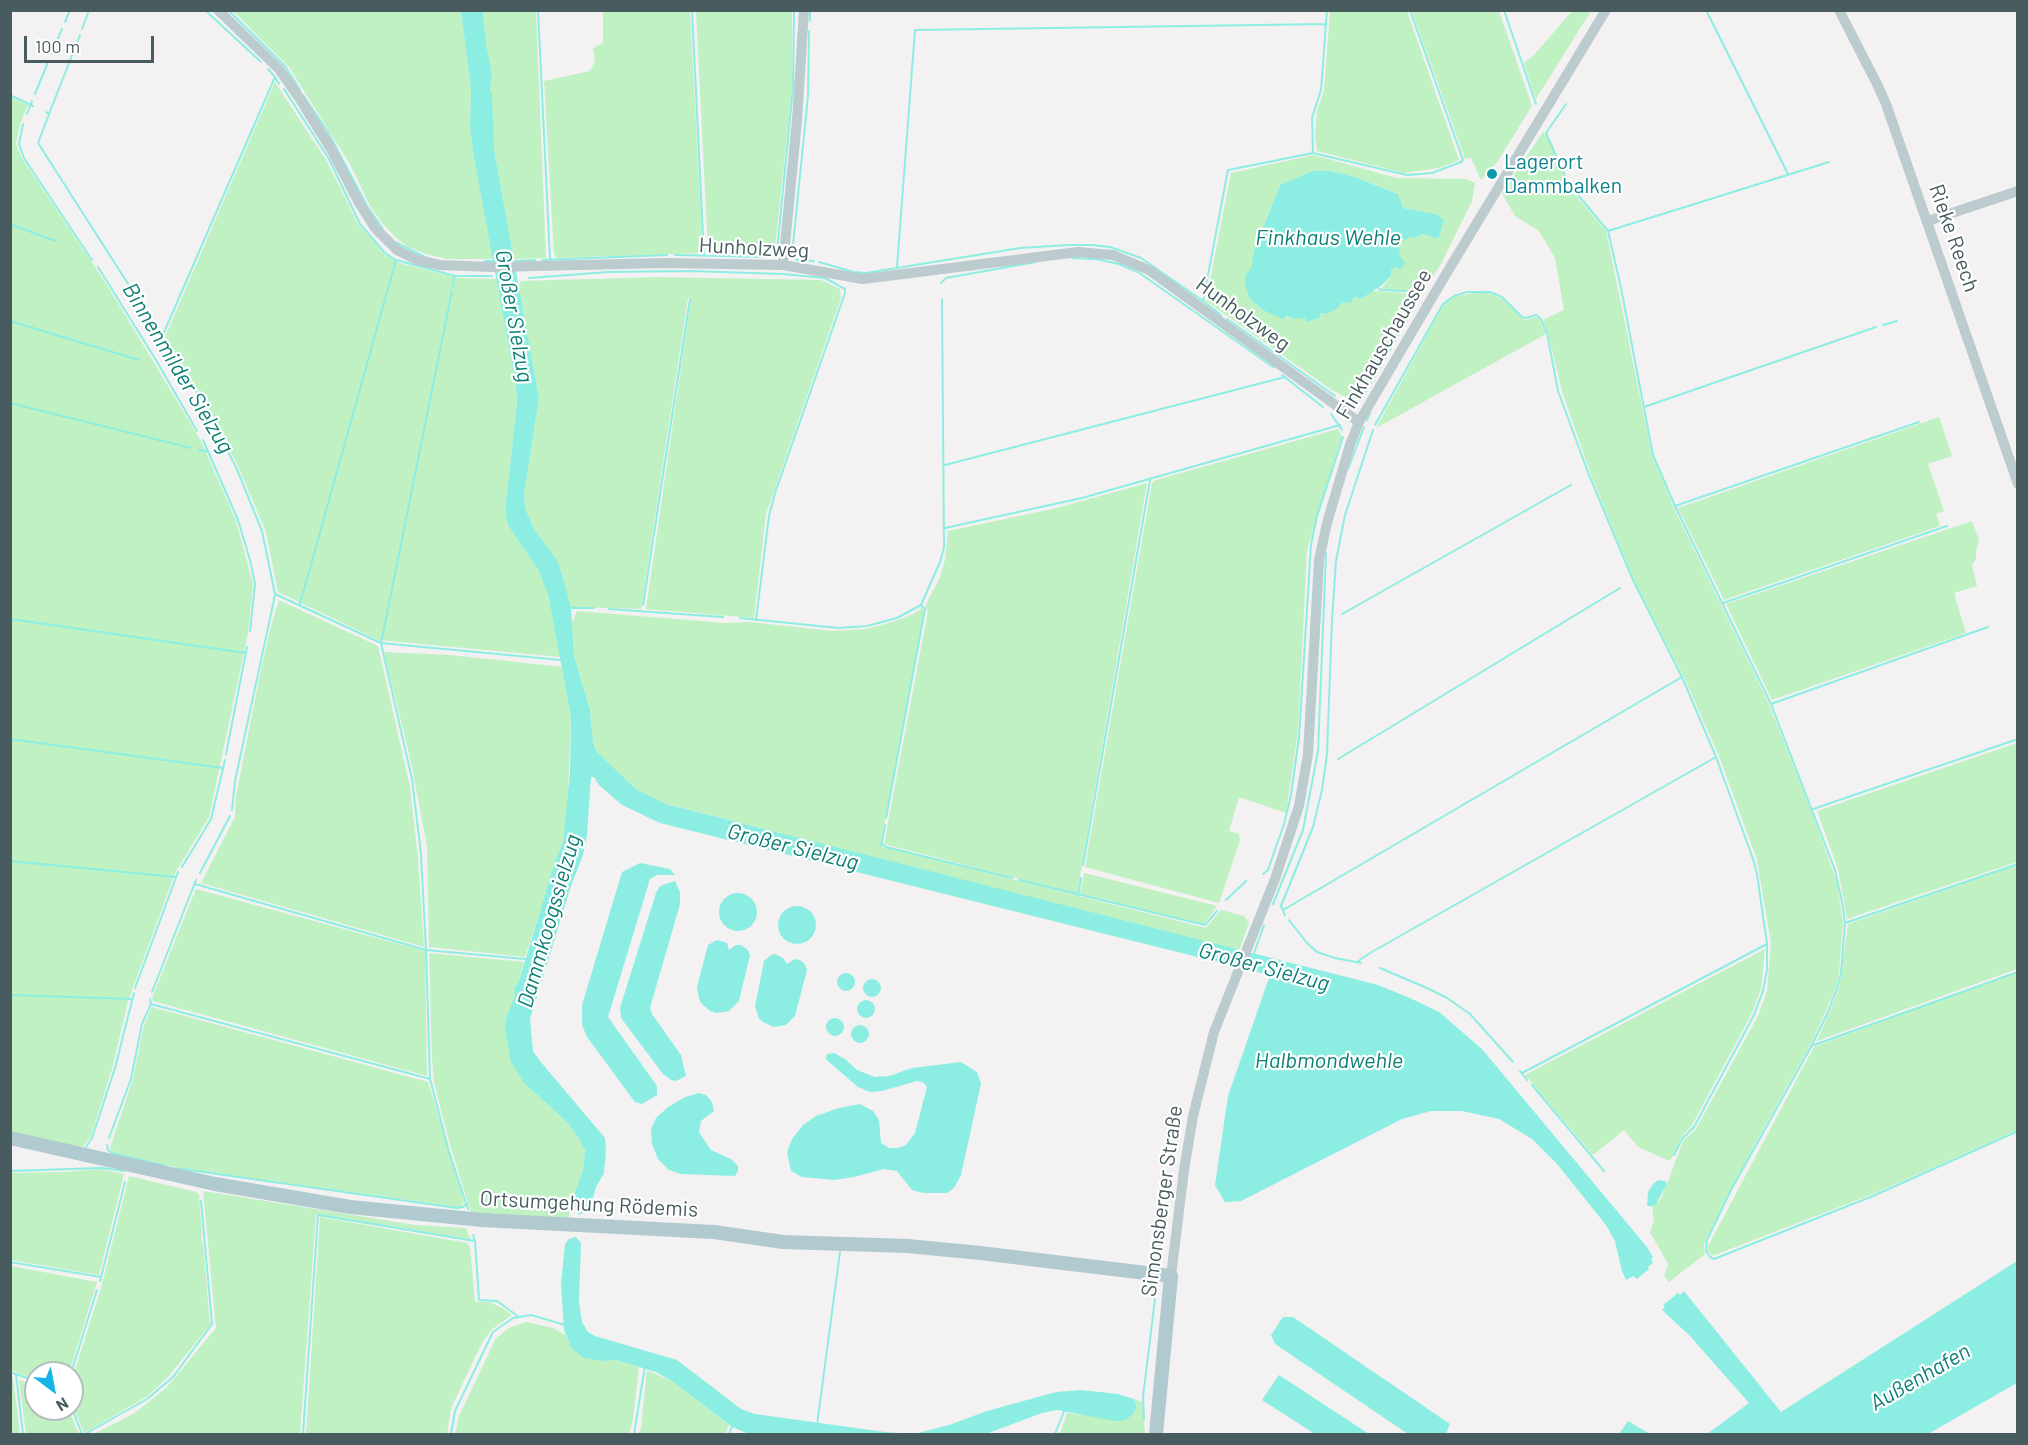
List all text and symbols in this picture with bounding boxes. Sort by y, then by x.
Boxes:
scale bar [27,24,158,62]
text: 100 m [35,35,80,57]
place label: Lagerort Dammbalken [1504,149,1622,199]
marker: Lagerort Dammbalken [1485,167,1499,181]
street label: Rieke Reech [1924,181,1984,295]
water label: Finkhaus Wehle [1255,225,1401,251]
street label: Hunholzweg [698,233,810,263]
water label: Großer Sielzug [489,248,539,384]
street label: Finkhauschaussee [1331,265,1437,423]
street label: Hunholzweg [1191,271,1295,357]
water label: Binnenmilder Sielzug [117,278,239,458]
water label: Großer Sielzug [725,818,861,876]
water label: Dammkoogssielzug [512,831,586,1011]
water label: Großer Sielzug [1196,937,1332,997]
water label: Halbmondwehle [1255,1048,1403,1074]
street label: Simonsberger Straße [1136,1104,1188,1298]
street label: Ortsumgehung Rödemis [479,1186,699,1222]
water label: Außenhafen [1865,1338,1975,1416]
north arrow [24,1361,84,1421]
text: N [53,1394,72,1416]

